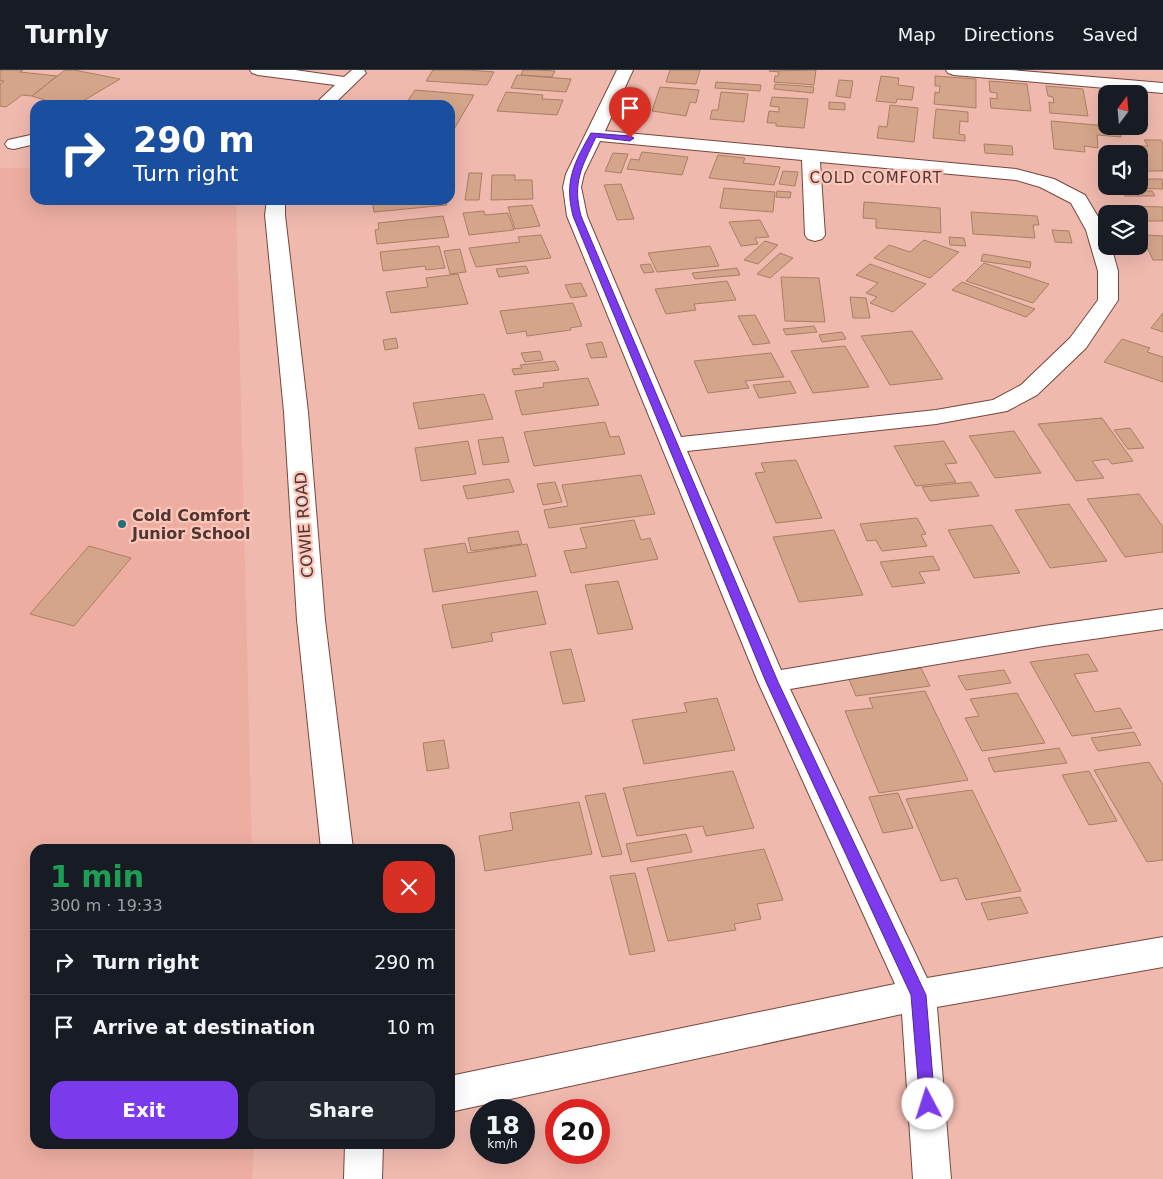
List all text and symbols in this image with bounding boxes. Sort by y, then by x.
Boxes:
text: Turnly [25,21,109,49]
text: Map [898,24,936,45]
text: Directions [964,24,1054,45]
text: Saved [1082,24,1138,45]
north arrow [1098,85,1148,135]
map controls [1098,85,1148,255]
pin [609,87,651,138]
icon: arrive [616,94,644,122]
icon: right [50,120,115,185]
text: 290 m [133,120,255,160]
button: sound [1098,145,1148,195]
text: Turn right [133,161,238,186]
district label: COLD COMFORT [809,169,943,187]
button: layers [1098,205,1148,255]
street label: COWIE ROAD [291,471,317,579]
place label: Cold Comfort Junior School [131,506,251,543]
marker: Cold Comfort Junior School [116,518,128,530]
text: 1 min [50,859,144,894]
button: close [383,861,435,913]
text: 300 m · 19:33 [50,896,163,915]
icon: right [50,948,78,976]
text: Turn right [93,951,199,973]
text: 290 m [374,951,435,973]
icon: arrive [50,1013,78,1041]
text: Arrive at destination [93,1016,315,1038]
text: 10 m [386,1016,435,1038]
position arrow [901,1077,953,1129]
button: Exit [50,1081,238,1139]
button: Share [248,1081,435,1139]
speed limit sign: 20 [545,1099,610,1164]
text: 18 [485,1111,520,1140]
text: km/h [487,1137,518,1151]

